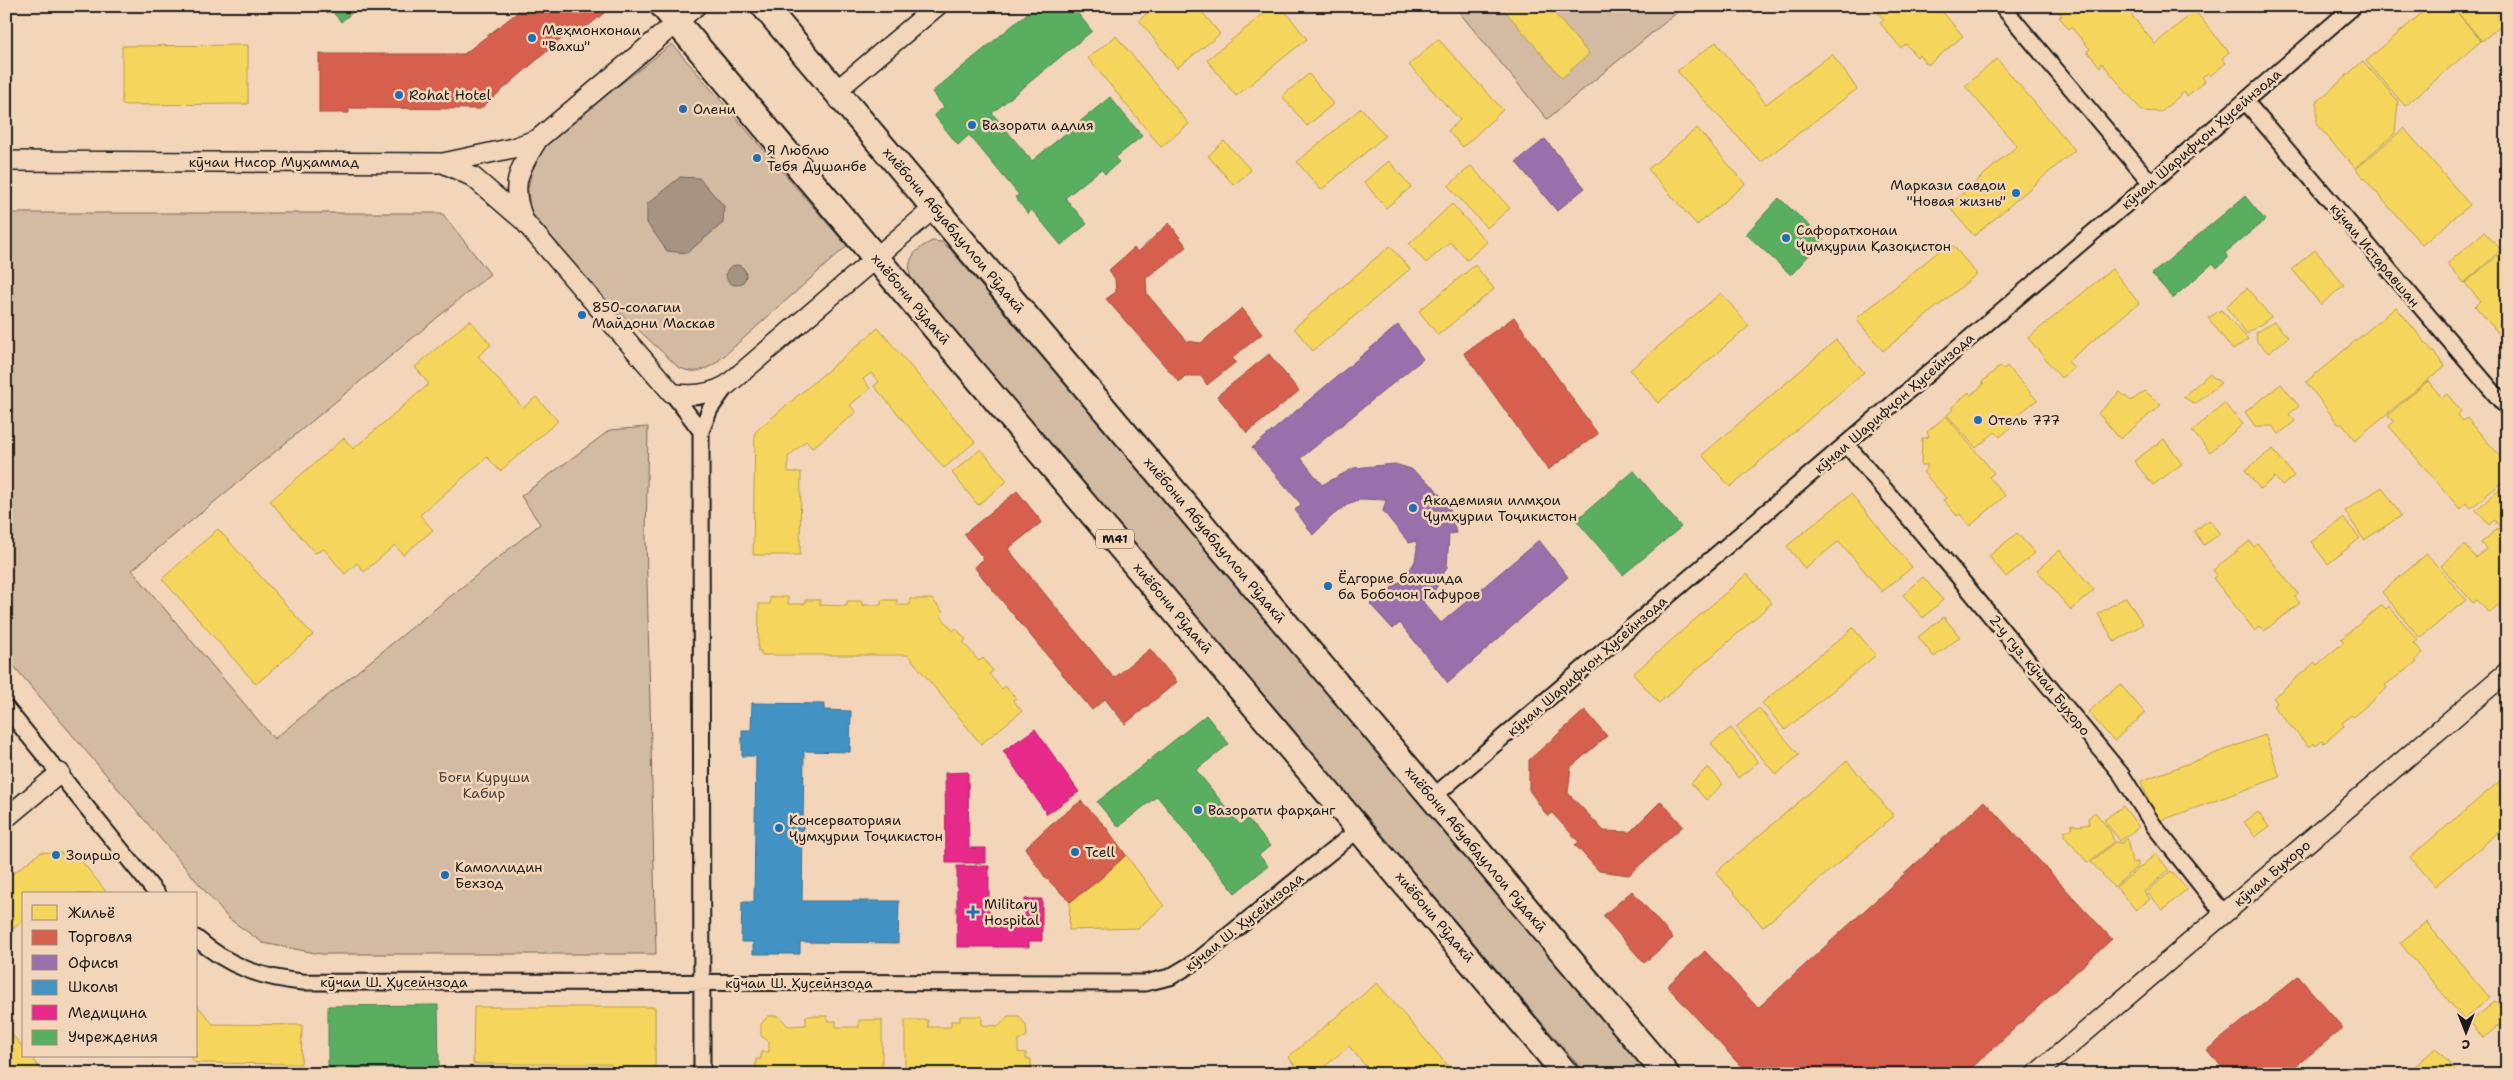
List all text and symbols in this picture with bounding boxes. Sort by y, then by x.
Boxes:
place label: Меҳмонхонаи "Вахш" [542,21,641,55]
marker: Меҳмонхонаи "Вахш" [526,32,538,44]
street label: кӯчаи Шарифҷон Ҳусейнзода [2117,64,2285,213]
place label: Rohat Hotel [409,86,492,104]
marker: Rohat Hotel [393,89,405,101]
place label: Олени [693,100,736,118]
marker: Олени [677,103,689,115]
place label: Вазорати адлия [982,116,1094,134]
marker: Вазорати адлия [966,119,978,131]
place label: Я Люблю Тебя Душанбе [767,141,867,175]
street label: хиёбони Абуабдуллои Рӯдакӣ [879,143,1029,317]
marker: Я Люблю Тебя Душанбе [751,152,763,164]
street label: кӯчаи Нисор Муҳаммад [189,153,359,171]
place label: Маркази савдои "Новая жизнь" [1890,176,2006,210]
marker: Маркази савдои "Новая жизнь" [2010,187,2022,199]
street label: кӯчаи Истаравшан [2326,199,2424,311]
place label: Сафоратхонаи Ҷумҳурии Қазоқистон [1796,221,1951,255]
marker: Сафоратхонаи Ҷумҳурии Қазоқистон [1780,232,1792,244]
street label: хиёбони Рӯдакӣ [868,250,954,348]
place label: 850-солагии Майдони Маскав [592,298,715,332]
marker: 850-солагии Майдони Маскав [576,309,588,321]
street label: кӯчаи Шарифҷон Ҳусейнзода [1810,328,1978,477]
place label: Отель 777 [1988,411,2060,429]
marker: Отель 777 [1972,414,1984,426]
street label: хиёбони Абуабдуллои Рӯдакӣ [1140,453,1290,627]
place label: Академияи илмҳои Ҷумҳурии Тоҷикистон [1423,491,1577,525]
marker: Академияи илмҳои Ҷумҳурии Тоҷикистон [1407,502,1419,514]
road number: M41 [1096,530,1134,548]
street label: хиёбони Рӯдакӣ [1130,559,1216,657]
place label: Ёдгорие бахшида ба Бобочон Гафуров [1338,569,1480,603]
marker: Ёдгорие бахшида ба Бобочон Гафуров [1322,580,1334,592]
street label: кӯчаи Шарифҷон Ҳусейнзода [1503,591,1671,740]
street label: 2-у гуз. кӯчаи Бухоро [1985,611,2095,739]
street label: хиёбони Абуабдуллои Рӯдакӣ [1401,762,1551,936]
park label: Боғи Куруши Кабир [438,768,530,802]
place label: Вазорати фарҳанг [1208,801,1336,819]
marker: Вазорати фарҳанг [1192,804,1204,816]
place label: Консерваторияи Ҷумҳурии Тоҷикистон [789,811,943,845]
marker: Консерваторияи Ҷумҳурии Тоҷикистон [773,822,785,834]
street label: кӯчаи Бухоро [2230,836,2314,910]
place label: Tcell [1085,843,1116,861]
place label: Зоиршо [66,846,120,864]
marker: Tcell [1069,846,1081,858]
marker: Зоиршо [50,849,62,861]
place label: Камоллидин Бехзод [455,858,543,892]
street label: кӯчаи Ш. Ҳусейнзода [1181,868,1307,975]
street label: хиёбони Рӯдакӣ [1392,868,1478,966]
marker: Камоллидин Бехзод [439,869,451,881]
legend [22,892,198,1058]
place label: Military Hospital [984,895,1040,929]
text: Жильё [68,903,115,923]
marker: Military Hospital [966,905,980,919]
text: Торговля [68,927,133,947]
text: Офисы [68,953,118,973]
street label: кӯчаи Ш. Ҳусейнзода [320,973,468,991]
street label: кӯчаи Ш. Ҳусейнзода [725,974,873,992]
text: Школы [68,977,118,997]
text: Медицина [68,1003,148,1023]
north arrow [2440,1008,2490,1058]
text: Учреждения [68,1027,158,1047]
text: С [2462,1036,2470,1054]

